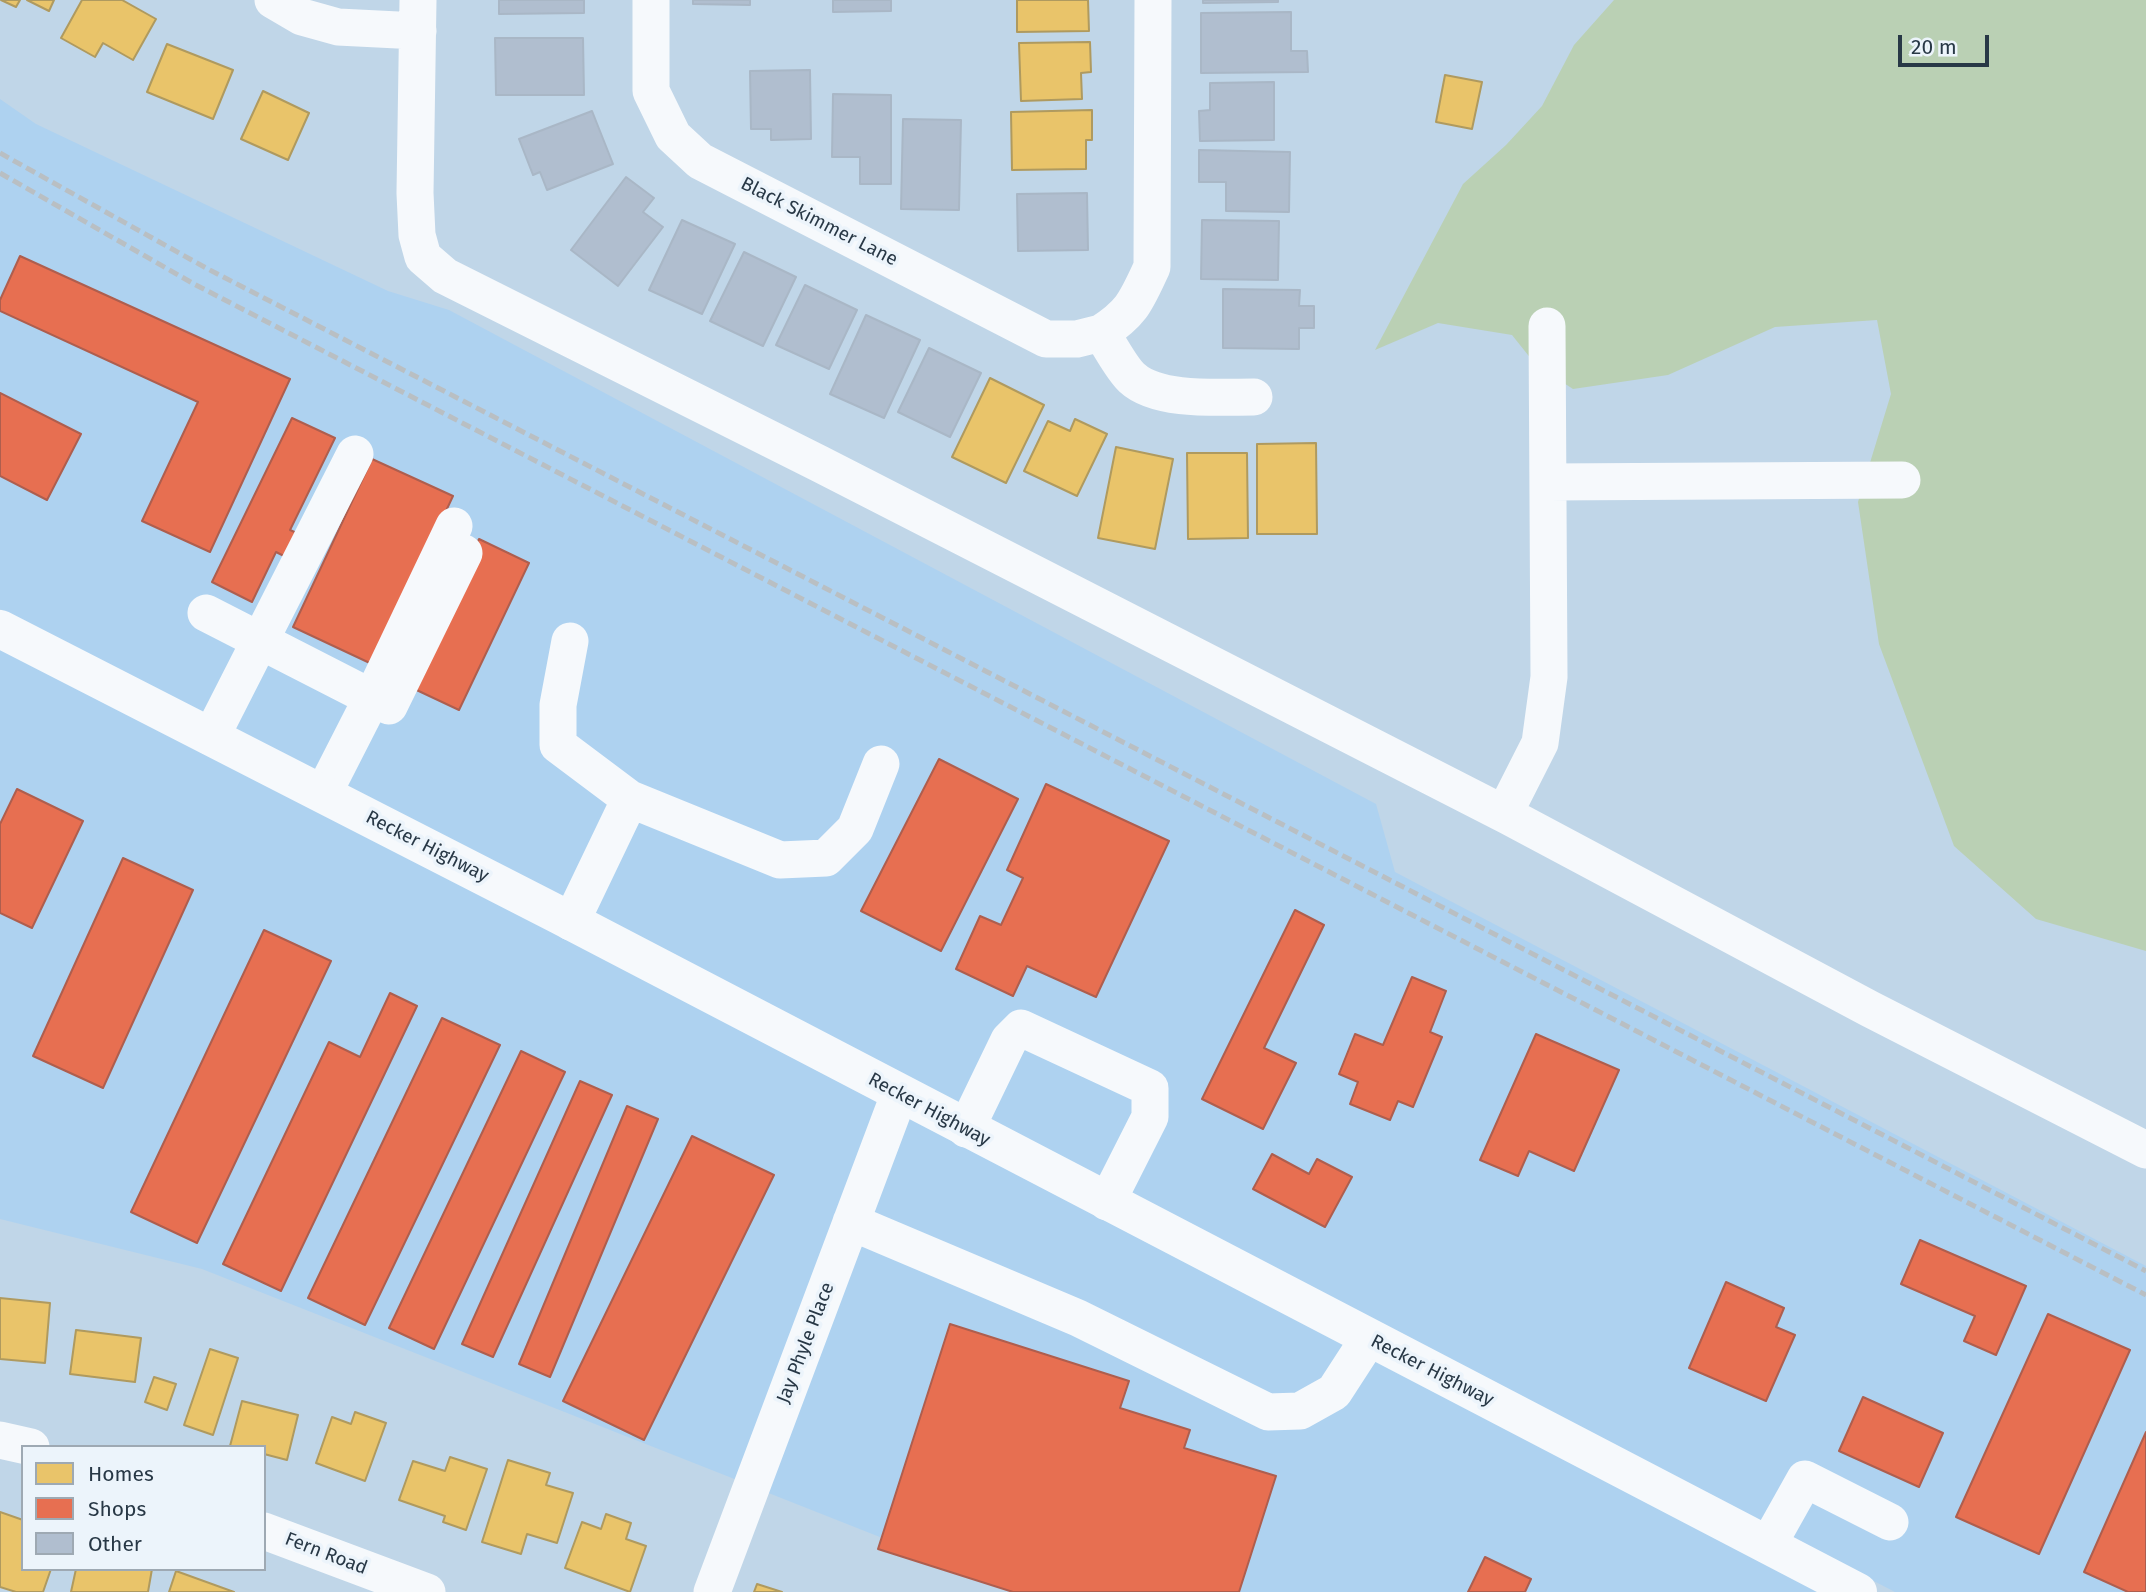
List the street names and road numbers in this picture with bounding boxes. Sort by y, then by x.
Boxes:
street label: Black Skimmer Lane [737,173,901,271]
street label: Recker Highway [362,806,492,888]
street label: Recker Highway [864,1068,994,1152]
street label: Jay Phyle Place [772,1279,840,1407]
street label: Recker Highway [1367,1330,1497,1412]
street label: Fern Road [282,1528,370,1580]

